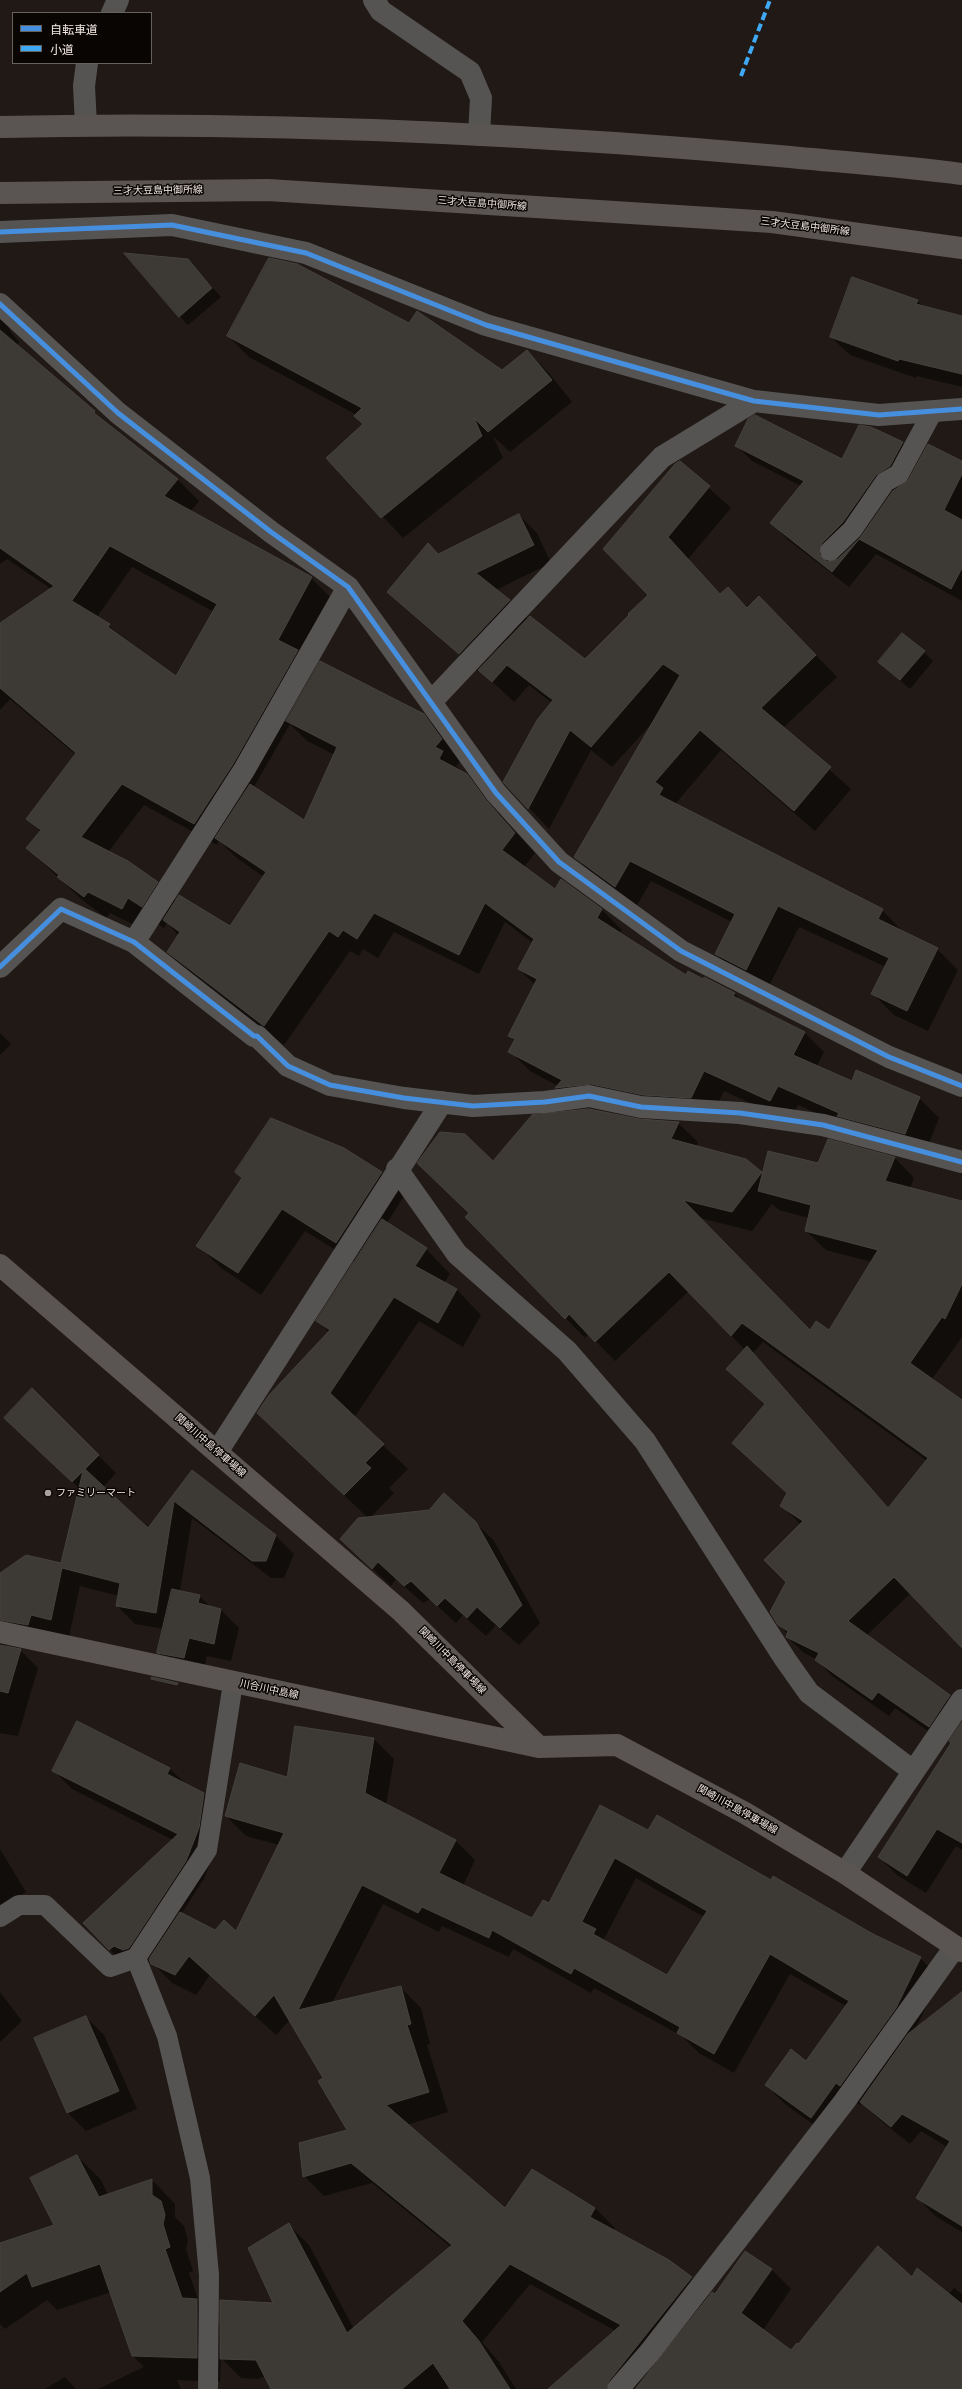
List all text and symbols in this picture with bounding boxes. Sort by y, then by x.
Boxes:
legend [12,12,152,64]
text: 自転車道 [50,23,98,37]
text: 小道 [50,43,74,57]
street label: 三才大豆島中御所線 [113,184,203,198]
street label: 三才大豆島中御所線 [437,195,527,213]
street label: 三才大豆島中御所線 [760,216,850,238]
street label: 関崎川中島停車場線 [172,1412,248,1480]
place label: ファミリーマート [56,1487,136,1499]
marker: ファミリーマート [43,1488,53,1498]
street label: 関崎川中島停車場線 [416,1625,488,1697]
street label: 川合川中島線 [238,1678,300,1702]
street label: 関崎川中島停車場線 [695,1783,779,1837]

